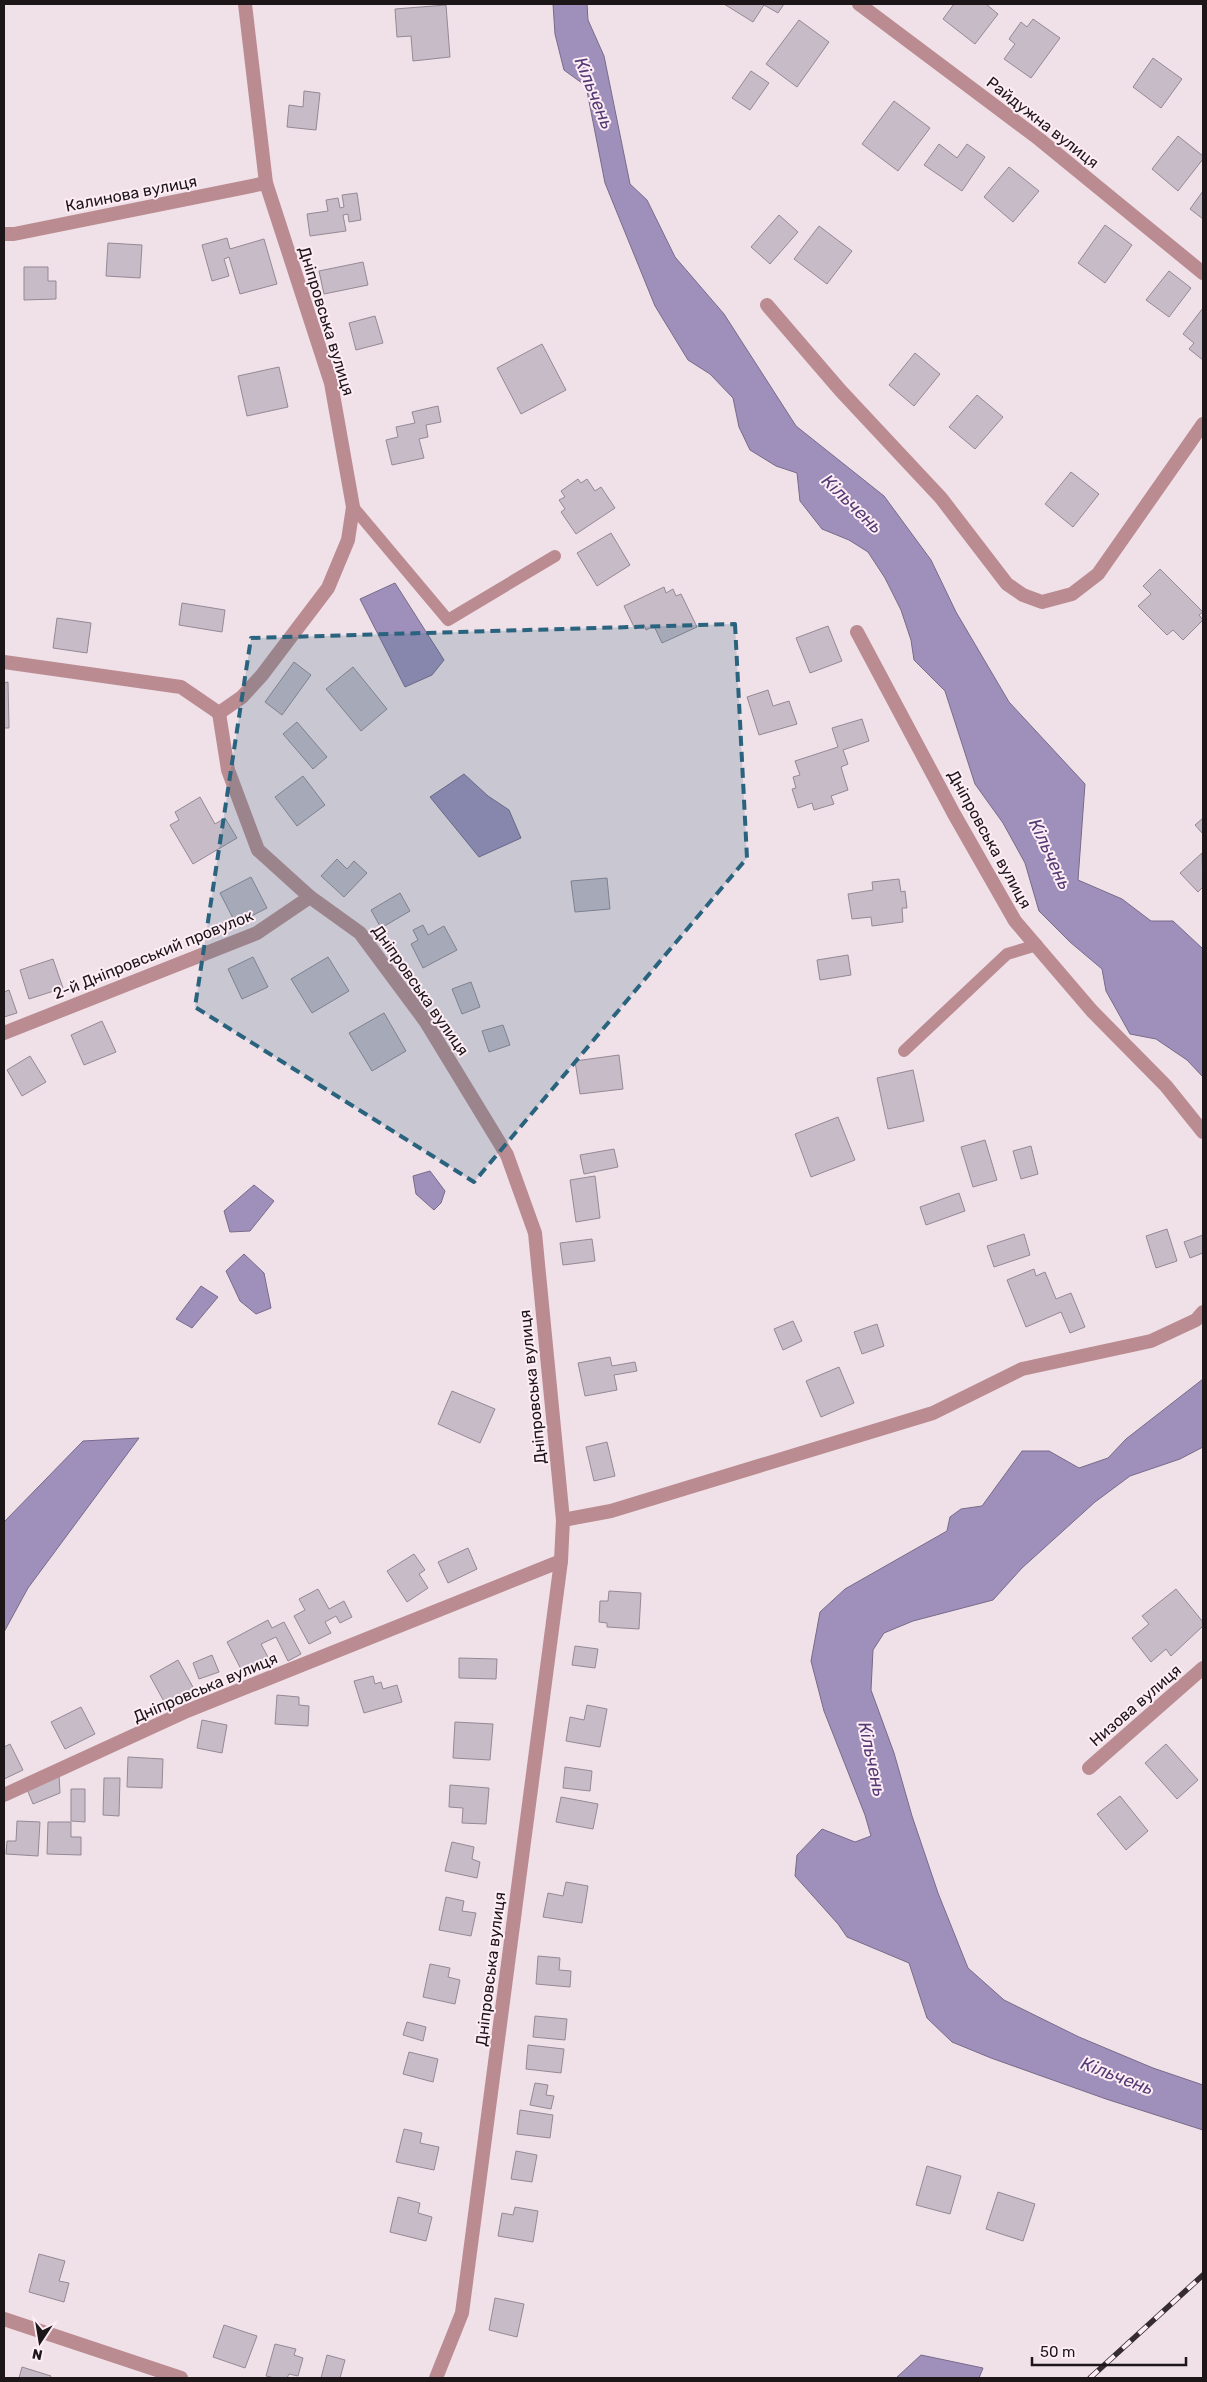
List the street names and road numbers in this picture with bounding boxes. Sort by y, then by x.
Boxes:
street label: Райдужна вулиця [983,73,1103,172]
street label: Калинова вулиця [64,171,199,216]
street label: Дніпровська вулиця [295,244,358,398]
street label: Дніпровська вулиця [944,767,1035,912]
street label: 2-й Дніпровський провулок [50,905,256,1003]
street label: Дніпровська вулиця [368,921,473,1059]
street label: Дніпровська вулиця [515,1309,550,1465]
street label: Дніпровська вулиця [130,1648,280,1727]
street label: Низова вулиця [1086,1660,1185,1750]
street label: Дніпровська вулиця [472,1891,509,2047]

